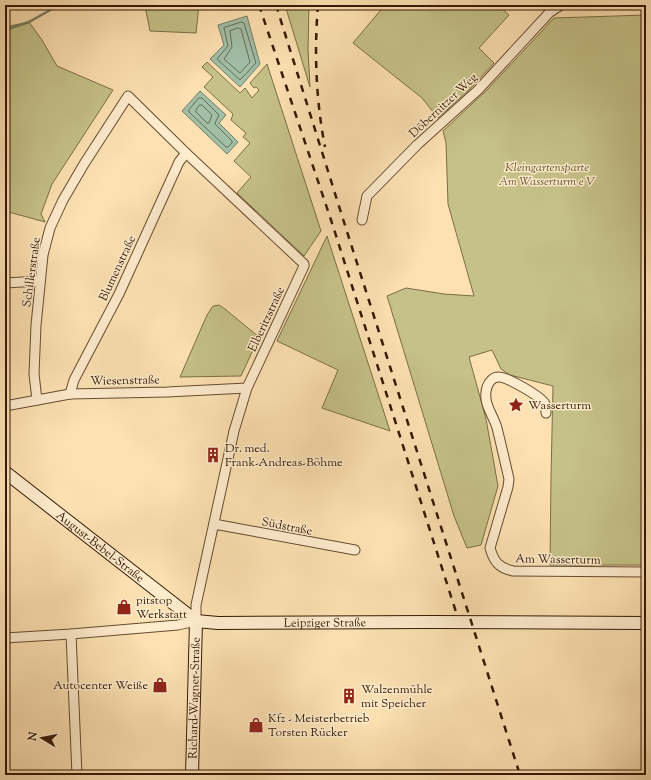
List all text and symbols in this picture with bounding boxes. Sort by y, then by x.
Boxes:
street label: Döbernitzer Weg [405,69,482,142]
park label: Kleingartensparte Am Wasserturm e V [499,159,596,191]
street label: Blumenstraße [95,232,141,304]
street label: Schillerstraße [18,236,46,308]
street label: Elberitzstraße [244,283,290,355]
street label: Wiesenstraße [90,371,160,391]
place icon: Wasserturm [507,396,525,414]
place label: Wasserturm [528,397,591,415]
place label: Dr. med. Frank-Andreas-Böhme [225,440,343,472]
building icon: Dr. med. Frank-Andreas-Böhme [204,446,222,464]
street label: August-Bebel-Straße [52,507,148,588]
street label: Südstraße [260,513,314,541]
street label: Am Wasserturm [515,550,601,570]
place label: pitstop Werkstatt [136,592,187,624]
shop icon: pitstop Werkstatt [115,598,133,616]
street label: Leipziger Straße [284,614,367,633]
street label: Richard-Wagner-Straße [184,636,206,759]
shop icon: Autocenter Weiße [151,676,169,694]
place label: Autocenter Weiße [53,677,148,695]
place label: Walzenmühle mit Speicher [361,681,433,713]
building icon: Walzenmühle mit Speicher [340,687,358,705]
place label: Kfz - Meisterbetrieb Torsten Rücker [268,710,370,742]
shop icon: Kfz - Meisterbetrieb Torsten Rücker [247,716,265,734]
north arrow [22,718,62,758]
text: N [24,731,42,743]

